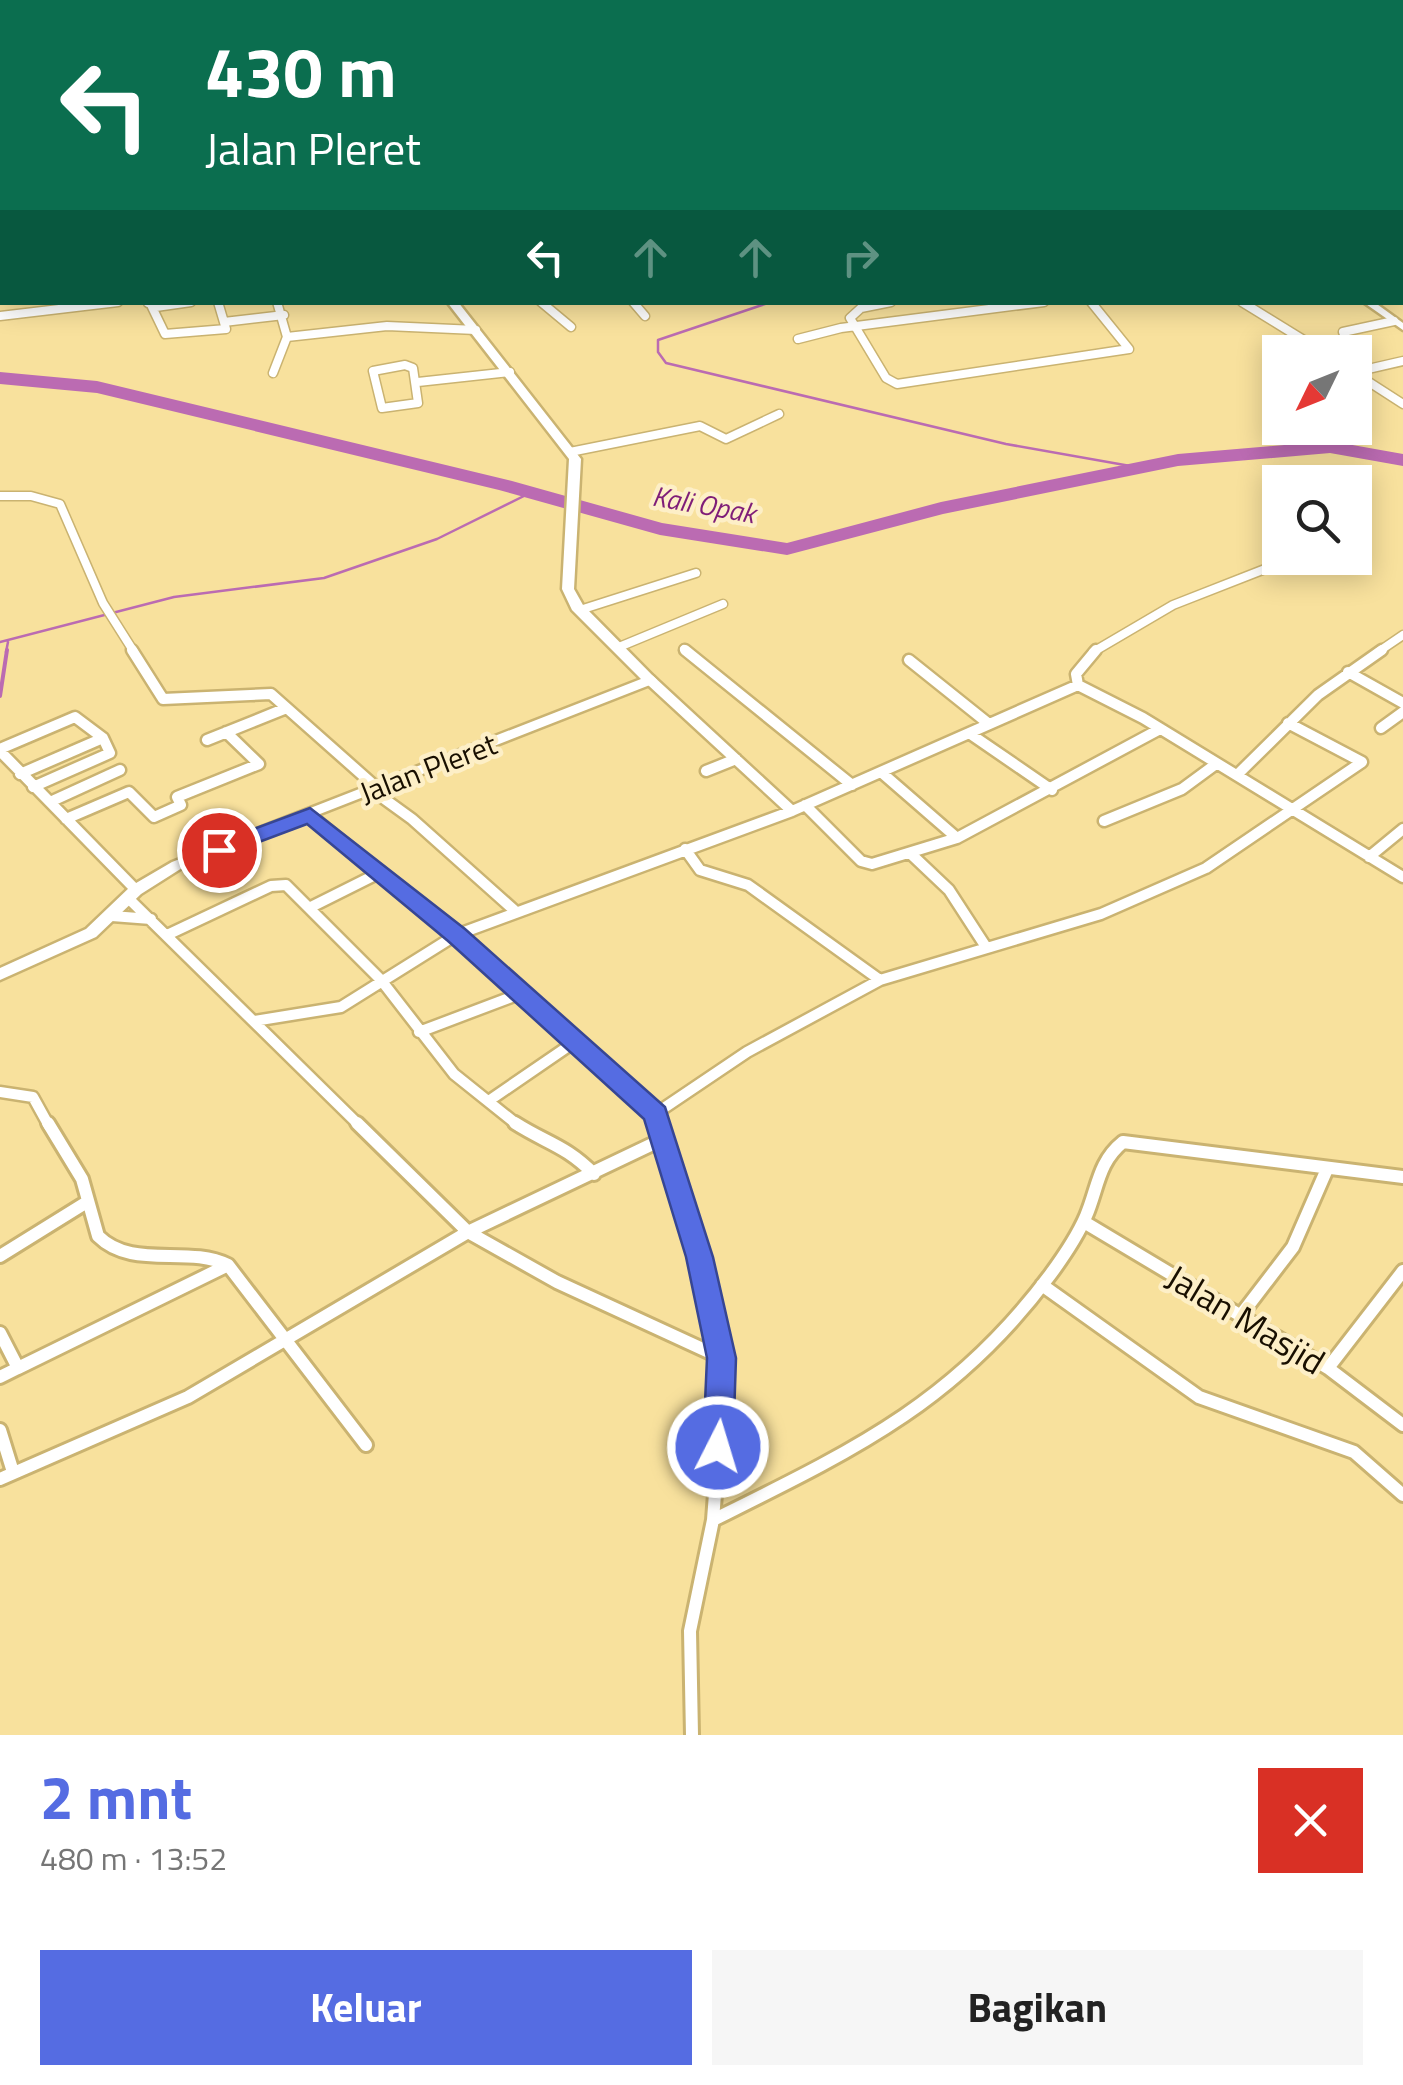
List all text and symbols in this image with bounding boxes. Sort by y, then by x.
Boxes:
text: 430 m [205,18,397,124]
icon: left [40,40,170,170]
text: Jalan Pleret [205,114,421,182]
icon: left [518,230,573,285]
icon: ahead [623,230,678,285]
icon: ahead [728,230,783,285]
icon: right [833,230,888,285]
north arrow [1262,335,1372,445]
map controls [1262,335,1372,575]
button: search [1262,465,1372,575]
water label: Kali Opak [649,474,762,535]
street label: Jalan Pleret [353,721,504,815]
pin [177,808,262,893]
icon: arrive [192,823,247,878]
street label: Jalan Masjid [1156,1250,1336,1388]
position arrow [666,1395,770,1499]
text: 2 mnt [40,1751,192,1842]
button: close [1258,1768,1363,1873]
text: 480 m · 13:52 [40,1834,227,1882]
button: Keluar [40,1950,692,2065]
button: Bagikan [712,1950,1363,2065]

